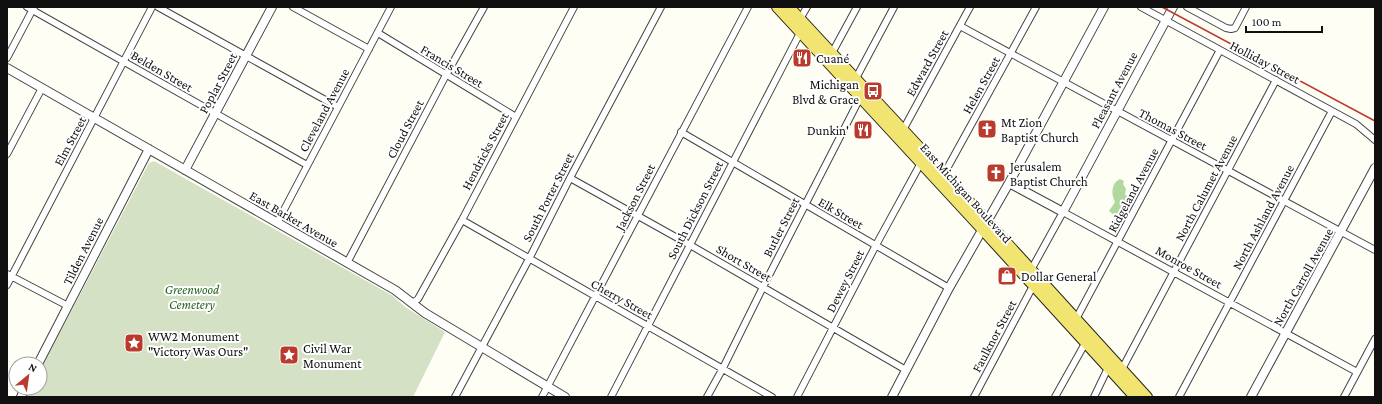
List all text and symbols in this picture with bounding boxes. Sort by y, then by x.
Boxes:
scale bar [1246,8,1322,34]
text: 100 m [1252,15,1282,29]
street label: Edward Street [903,27,952,99]
street label: Holliday Street [1228,37,1303,87]
street label: Francis Street [418,41,487,91]
street label: Belden Street [129,47,196,95]
restaurant icon: Cuané [791,47,813,69]
street label: Pleasant Avenue [1087,49,1141,131]
street label: Poplar Street [196,50,241,116]
place label: Cuané [816,51,849,66]
street label: Helen Street [959,53,1003,116]
street label: Cleveland Avenue [296,65,352,154]
place label: Michigan Blvd & Grace [792,77,859,107]
bus stop icon: Michigan Blvd & Grace [862,80,884,102]
street label: Cloud Street [383,97,427,161]
street label: Thomas Street [1136,105,1210,154]
street label: Hendricks Street [458,109,512,192]
street label: Elm Street [51,113,90,168]
place label: Mt Zion Baptist Church [1001,115,1079,145]
church icon: Mt Zion Baptist Church [976,118,998,140]
restaurant icon: Dunkin' [852,119,874,141]
place label: Dunkin' [807,123,849,138]
street label: North Calumet Avenue [1172,132,1241,244]
street label: East Michigan Boulevard [917,140,1015,246]
street label: Ridgeland Avenue [1104,145,1162,235]
street label: South Porter Street [519,149,577,244]
street label: South Dickson Street [664,158,727,262]
place label: Jerusalem Baptist Church [1009,159,1088,189]
street label: Jackson Street [611,161,659,234]
church icon: Jerusalem Baptist Church [985,162,1007,184]
street label: North Ashland Avenue [1229,162,1297,272]
street label: East Barker Avenue [247,188,341,251]
street label: Butler Street [760,194,803,259]
street label: Elk Street [816,194,867,232]
street label: Tilden Avenue [59,214,107,287]
street label: North Carroll Avenue [1270,225,1336,329]
street label: Short Street [714,241,775,285]
street label: Monroe Street [1153,243,1225,292]
street label: Dewey Street [823,247,868,315]
shop icon: Dollar General [996,265,1018,287]
place label: Dollar General [1021,269,1097,284]
street label: Cherry Street [588,276,656,323]
park label: Greenwood Cemetery [165,282,220,312]
street label: Faulknor Street [969,297,1020,375]
place label: WW2 Monument "Victory Was Ours" [148,329,248,359]
place icon: WW2 Monument "Victory Was Ours" [123,332,145,354]
place label: Civil War Monument [303,341,362,371]
place icon: Civil War Monument [278,344,300,366]
north arrow [8,356,48,396]
text: N [27,360,39,375]

